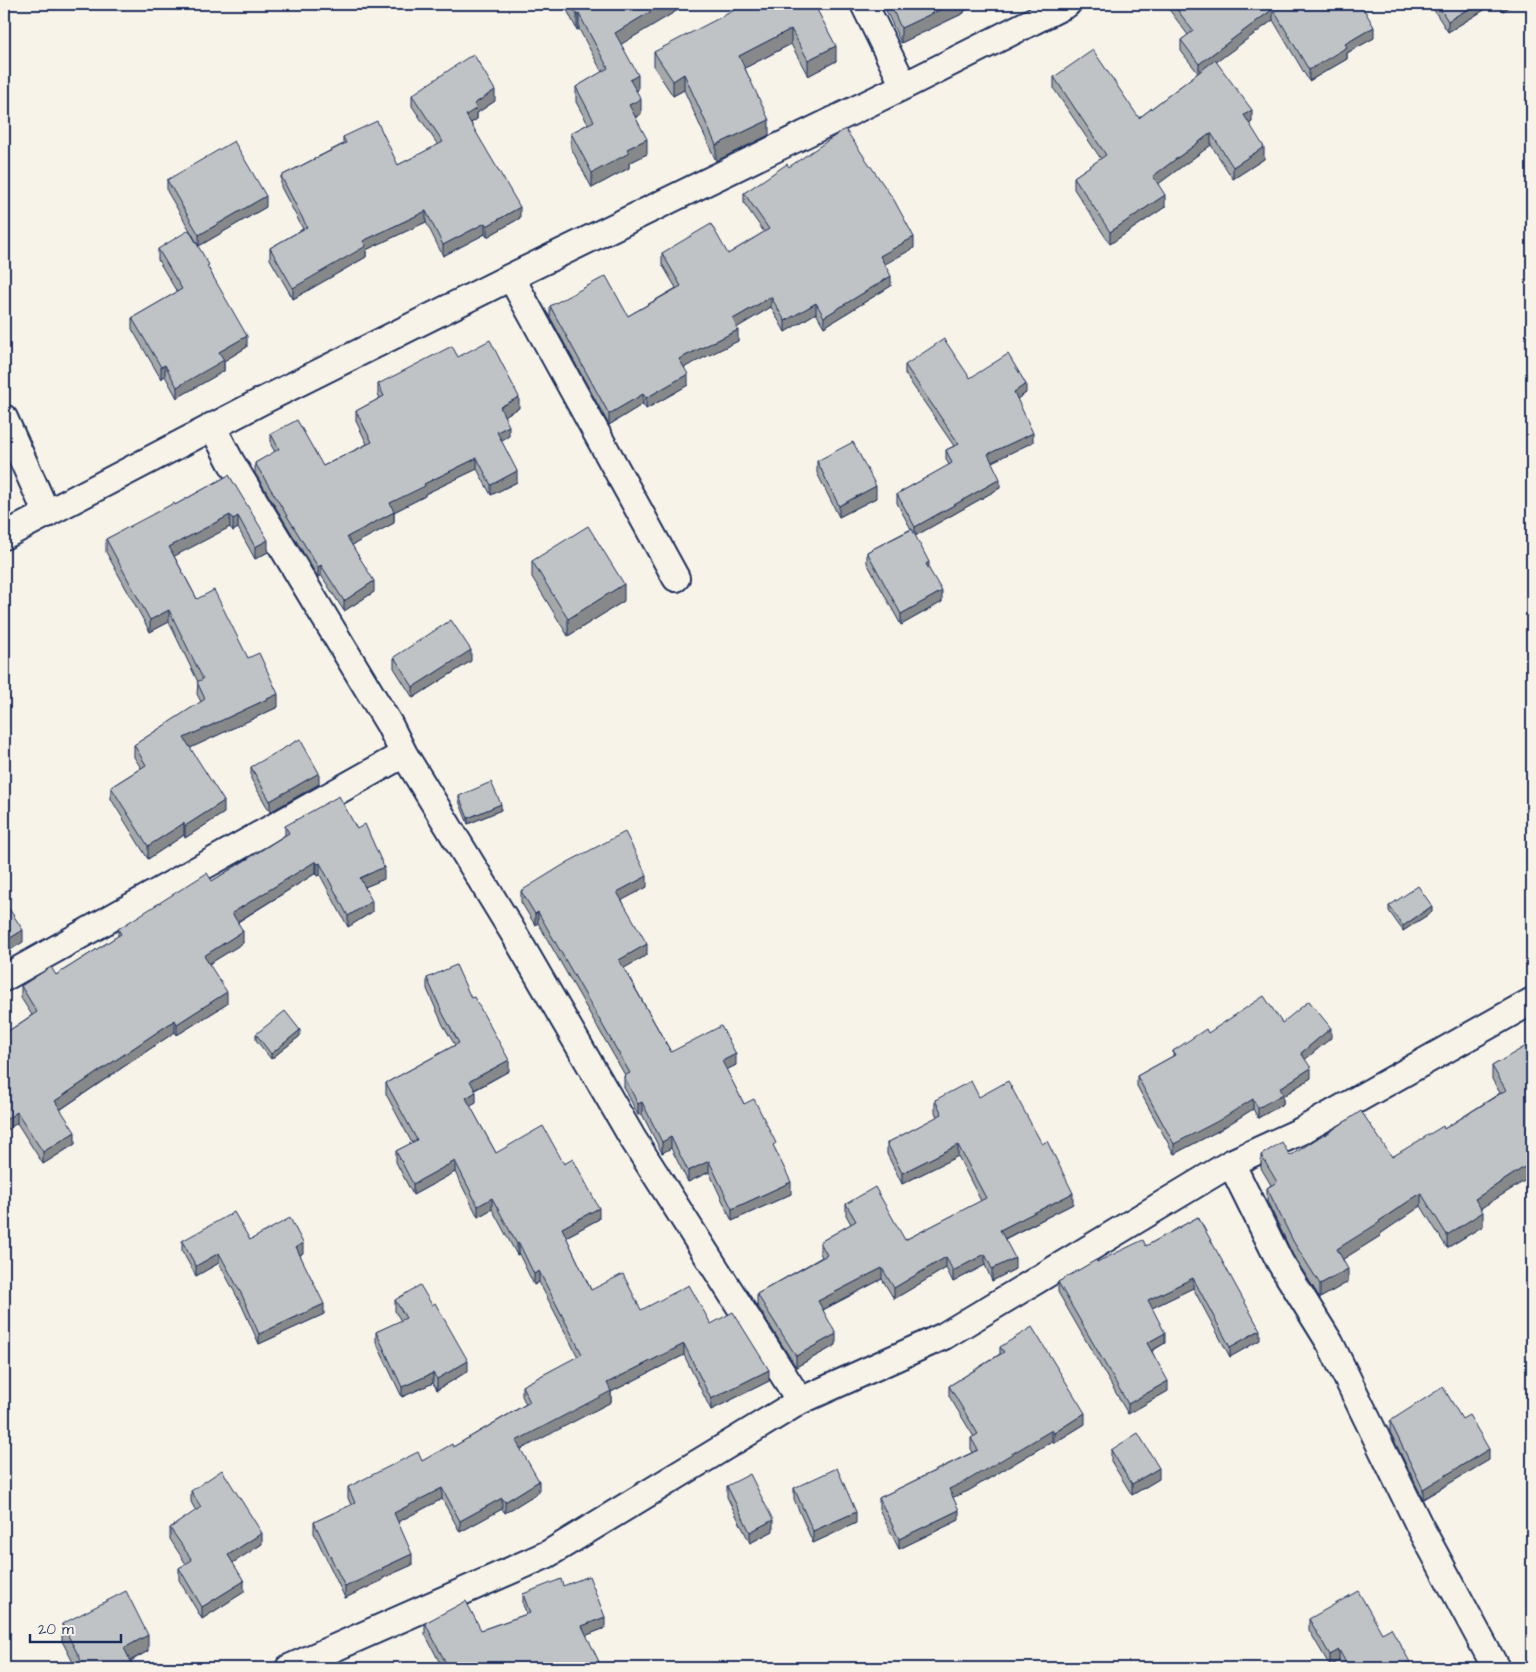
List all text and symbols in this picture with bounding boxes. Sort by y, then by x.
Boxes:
scale bar [30,1612,121,1644]
text: 20 m [38,1619,74,1640]

